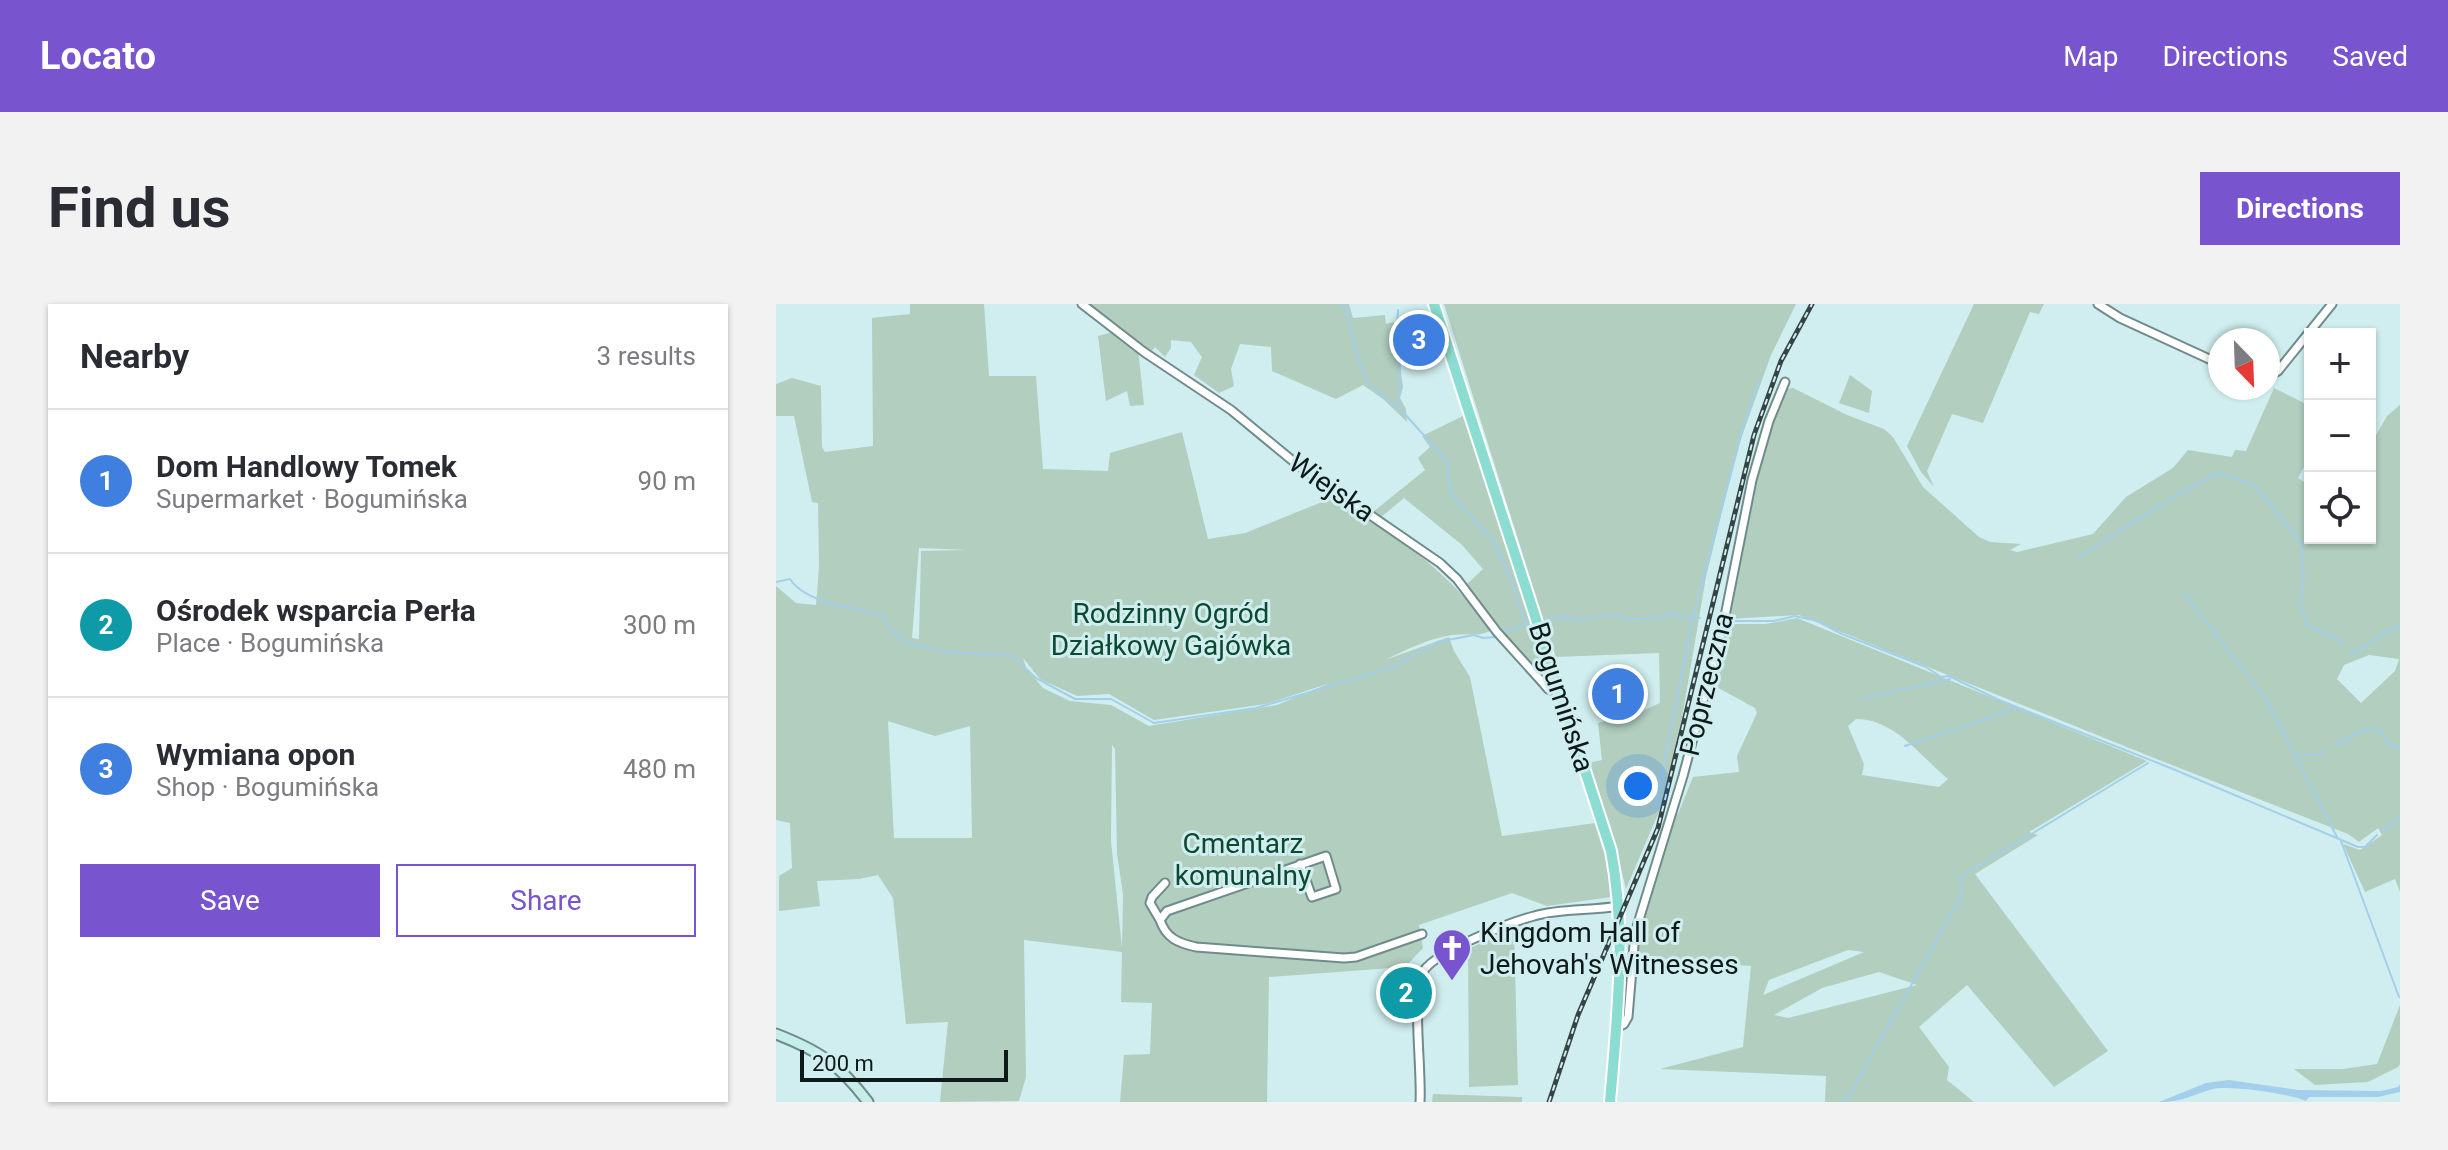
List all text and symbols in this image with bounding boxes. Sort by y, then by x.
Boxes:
text: Locato [40,34,156,78]
text: Map [2063,40,2119,73]
text: Directions [2163,40,2288,73]
text: Saved [2332,40,2408,73]
button: Directions [2200,172,2400,245]
text: Find us [48,175,231,241]
pin: 3 [1393,310,1445,370]
north arrow [2208,328,2280,400]
map controls [2304,328,2376,544]
button: + [2304,328,2376,400]
text: Nearby [80,336,189,376]
text: 3 results [597,341,696,371]
button: − [2304,400,2376,472]
street label: Wiejska [1282,446,1381,529]
text: Dom Handlowy Tomek [156,449,457,484]
text: 1 [99,466,113,496]
text: 90 m [638,466,696,496]
button: locate [2304,472,2376,544]
text: Supermarket · Bogumińska [156,484,468,514]
text: Ośrodek wsparcia Perła [156,593,476,628]
park label: Rodzinny Ogród Działkowy Gajówka [1051,597,1291,662]
street label: Poprzeczna [1673,609,1740,759]
text: 2 [99,610,113,640]
text: 300 m [623,610,696,640]
street label: Bogumińska [1522,618,1601,776]
text: Place · Bogumińska [156,628,384,658]
pin: 1 [1592,664,1644,724]
text: Wymiana opon [156,737,355,772]
text: 3 [99,754,113,784]
text: 480 m [623,754,696,784]
your location [1618,766,1658,806]
text: Shop · Bogumińska [156,772,379,802]
park label: Cmentarz komunalny [1175,827,1311,892]
button: Save [80,864,380,937]
button: Share [396,864,696,937]
place label: Kingdom Hall of Jehovah's Witnesses [1480,916,1739,981]
church icon: Kingdom Hall of Jehovah's Witnesses [1431,927,1473,982]
pin: 2 [1380,963,1432,1023]
scale bar [800,1046,1008,1082]
text: 200 m [812,1051,874,1076]

